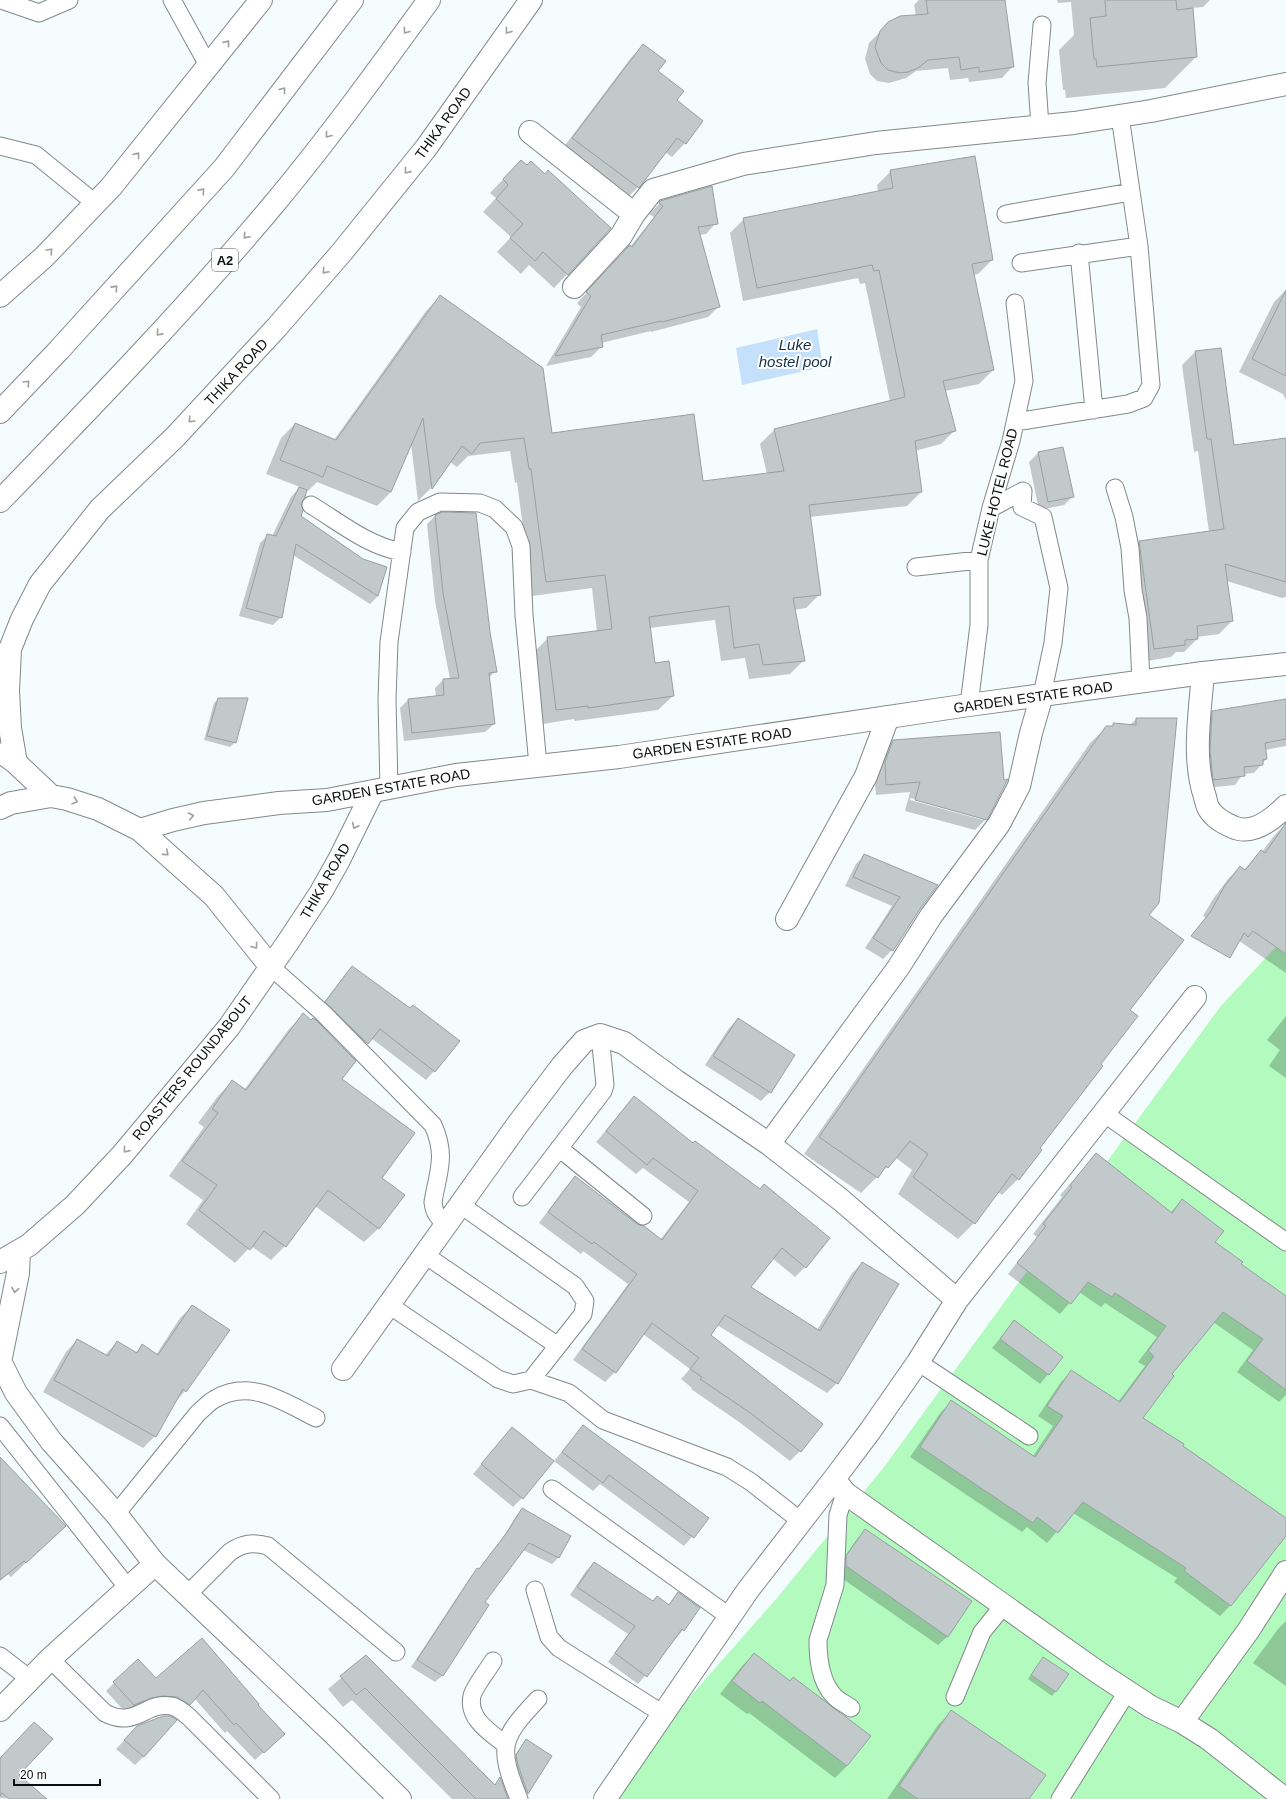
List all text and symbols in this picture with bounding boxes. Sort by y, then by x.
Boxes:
one-way arrow [404,27,411,34]
one-way arrow [506,27,513,34]
one-way arrow [223,41,230,48]
street label: THIKA ROAD [412,84,474,162]
one-way arrow [279,87,286,94]
one-way arrow [326,131,333,138]
one-way arrow [132,152,139,159]
one-way arrow [405,166,412,173]
one-way arrow [198,189,205,196]
one-way arrow [243,231,250,239]
one-way arrow [45,248,52,256]
road number: A2 [212,249,238,271]
one-way arrow [322,267,329,274]
one-way arrow [110,285,118,293]
one-way arrow [157,328,164,336]
street label: THIKA ROAD [201,336,271,408]
water label: Luke hostel pool [759,336,832,370]
one-way arrow [22,380,30,388]
one-way arrow [188,415,196,423]
street label: LUKE HOTEL ROAD [973,427,1021,557]
street label: GARDEN ESTATE ROAD [952,678,1114,716]
street label: GARDEN ESTATE ROAD [631,724,793,762]
street label: GARDEN ESTATE ROAD [311,765,471,809]
one-way arrow [71,797,78,805]
one-way arrow [188,812,195,820]
one-way arrow [352,822,360,829]
street label: THIKA ROAD [297,840,353,922]
one-way arrow [161,848,169,855]
one-way arrow [251,942,258,949]
street label: ROASTERS ROUNDABOUT [129,992,255,1143]
one-way arrow [124,1145,131,1152]
one-way arrow [11,1287,19,1294]
scale bar [14,1761,100,1787]
text: 20 m [20,1768,47,1782]

